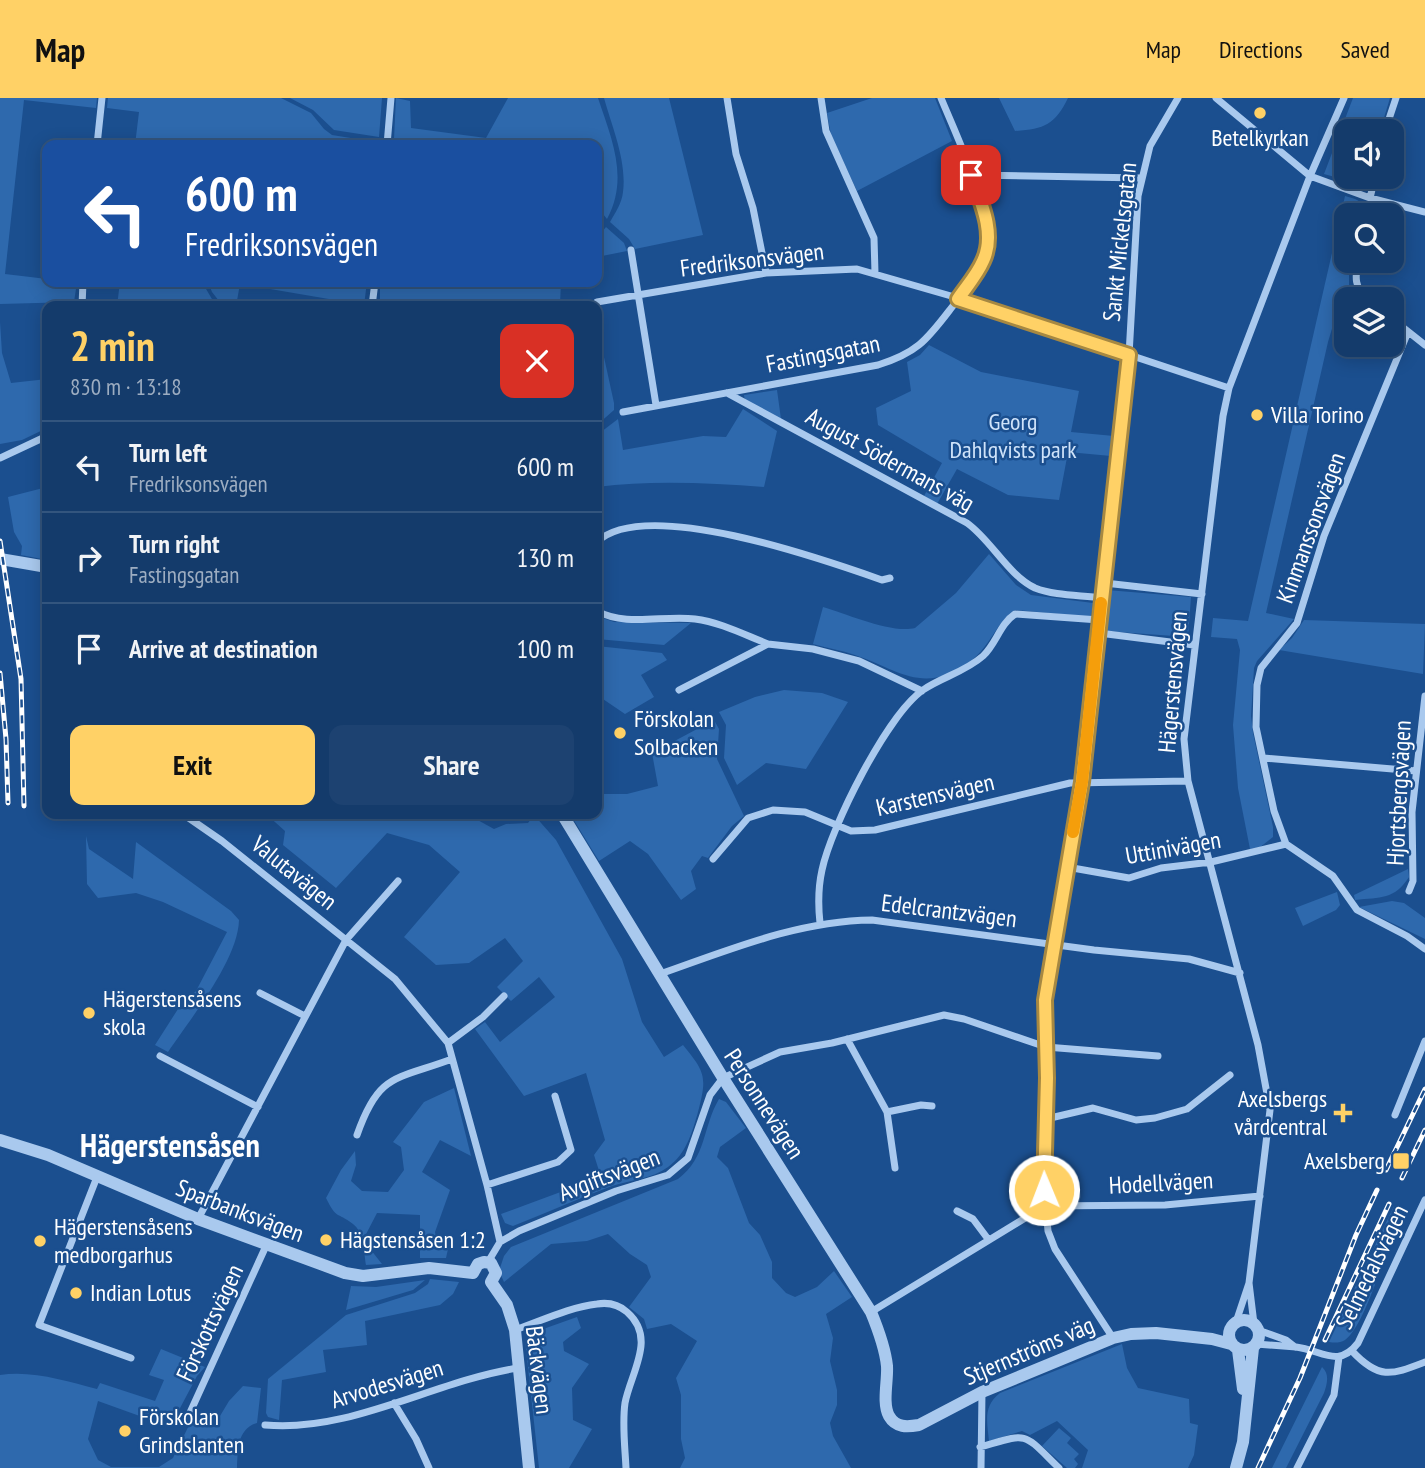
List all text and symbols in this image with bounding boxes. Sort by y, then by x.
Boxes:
text: Map [35,28,85,71]
text: Map [1146,34,1181,65]
text: Directions [1219,34,1303,65]
text: Saved [1341,34,1390,65]
marker: Betelkyrkan [1252,105,1268,121]
map controls [1334,119,1404,357]
button: sound [1334,119,1404,189]
place label: Betelkyrkan [1211,122,1309,153]
pin [941,145,1001,205]
icon: arrive [952,156,990,194]
text: 600 m [185,161,298,225]
street label: Sankt Mickelsgatan [1096,161,1143,323]
icon: left [70,168,161,259]
button: search [1334,203,1404,273]
text: Fredriksonsvägen [185,223,378,265]
street label: Fredriksonsvägen [678,235,826,284]
button: layers [1334,287,1404,357]
text: 2 min [70,318,155,373]
button: close [500,324,574,398]
street label: Fastingsgatan [763,327,882,380]
text: 830 m · 13:18 [70,372,182,401]
place label: Villa Torino [1270,399,1364,430]
street label: August Södermans väg [801,400,980,519]
park label: Georg Dahlqvists park [949,406,1077,465]
marker: Villa Torino [1249,407,1265,423]
text: Turn left [129,436,207,469]
icon: left [70,448,108,486]
street label: Kinmanssonsvägen [1269,448,1352,608]
text: 600 m [516,450,574,483]
text: Fredriksonsvägen [129,469,268,498]
text: Turn right [129,527,220,560]
icon: right [70,539,108,577]
text: 130 m [516,541,574,574]
text: Fastingsgatan [129,560,239,589]
street label: Hägerstensvägen [1151,610,1194,754]
icon: arrive [70,630,108,668]
text: Arrive at destination [129,632,318,665]
text: 100 m [516,632,574,665]
place label: Förskolan Solbacken [634,703,718,762]
street label: Hjortsbergsvägen [1379,720,1418,866]
button: Exit [70,725,315,805]
button: Share [329,725,574,805]
marker: Förskolan Solbacken [612,725,628,741]
street label: Karstensvägen [873,766,997,823]
street label: Uttinivägen [1123,824,1223,871]
street label: Valutavägen [244,828,344,917]
street label: Edelcrantzvägen [880,887,1019,934]
place label: Hägerstensåsens skola [103,983,242,1042]
marker: Hägerstensåsens skola [81,1005,97,1021]
street label: Personnevägen [717,1043,812,1165]
place label: Axelsbergs vårdcentral [1234,1083,1327,1142]
marker: Axelsbergs vårdcentral [1333,1103,1353,1123]
district label: Hägerstensåsen [80,1124,260,1166]
street label: Avgiftsvägen [554,1141,664,1208]
place label: Axelsberg [1304,1145,1385,1176]
marker: Axelsberg [1391,1151,1411,1171]
position arrow [1007,1153,1081,1227]
street label: Hodellvägen [1108,1164,1214,1201]
street label: Sparbanksvägen [172,1172,309,1249]
street label: Selmedalsvägen [1328,1199,1415,1334]
place label: Hägerstensåsens medborgarhus [54,1211,193,1270]
place label: Hägstensåsen 1:2 [340,1224,486,1255]
marker: Hägstensåsen 1:2 [318,1232,334,1248]
marker: Hägerstensåsens medborgarhus [32,1233,48,1249]
street label: Förskottsvägen [169,1259,250,1386]
place label: Indian Lotus [90,1277,191,1308]
marker: Indian Lotus [68,1285,84,1301]
street label: Stjernströms väg [959,1309,1099,1392]
street label: Bäckvägen [519,1324,560,1416]
street label: Arvodesvägen [327,1352,447,1415]
place label: Förskolan Grindslanten [139,1401,244,1460]
marker: Förskolan Grindslanten [117,1423,133,1439]

